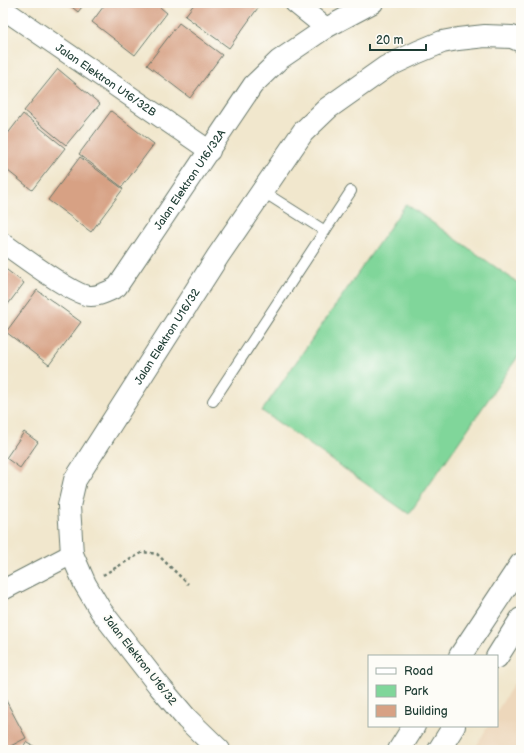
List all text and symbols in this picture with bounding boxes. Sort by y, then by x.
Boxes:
scale bar [370,26,426,52]
text: 20 m [376,33,403,48]
street label: Jalan Elektron U16/32B [53,41,159,119]
street label: Jalan Elektron U16/32A [151,126,228,232]
street label: Jalan Elektron U16/32 [131,285,202,387]
street label: Jalan Elektron U16/32 [101,612,180,708]
legend [368,655,498,727]
text: Road [404,664,433,679]
text: Park [404,684,428,699]
text: Building [404,704,448,719]

